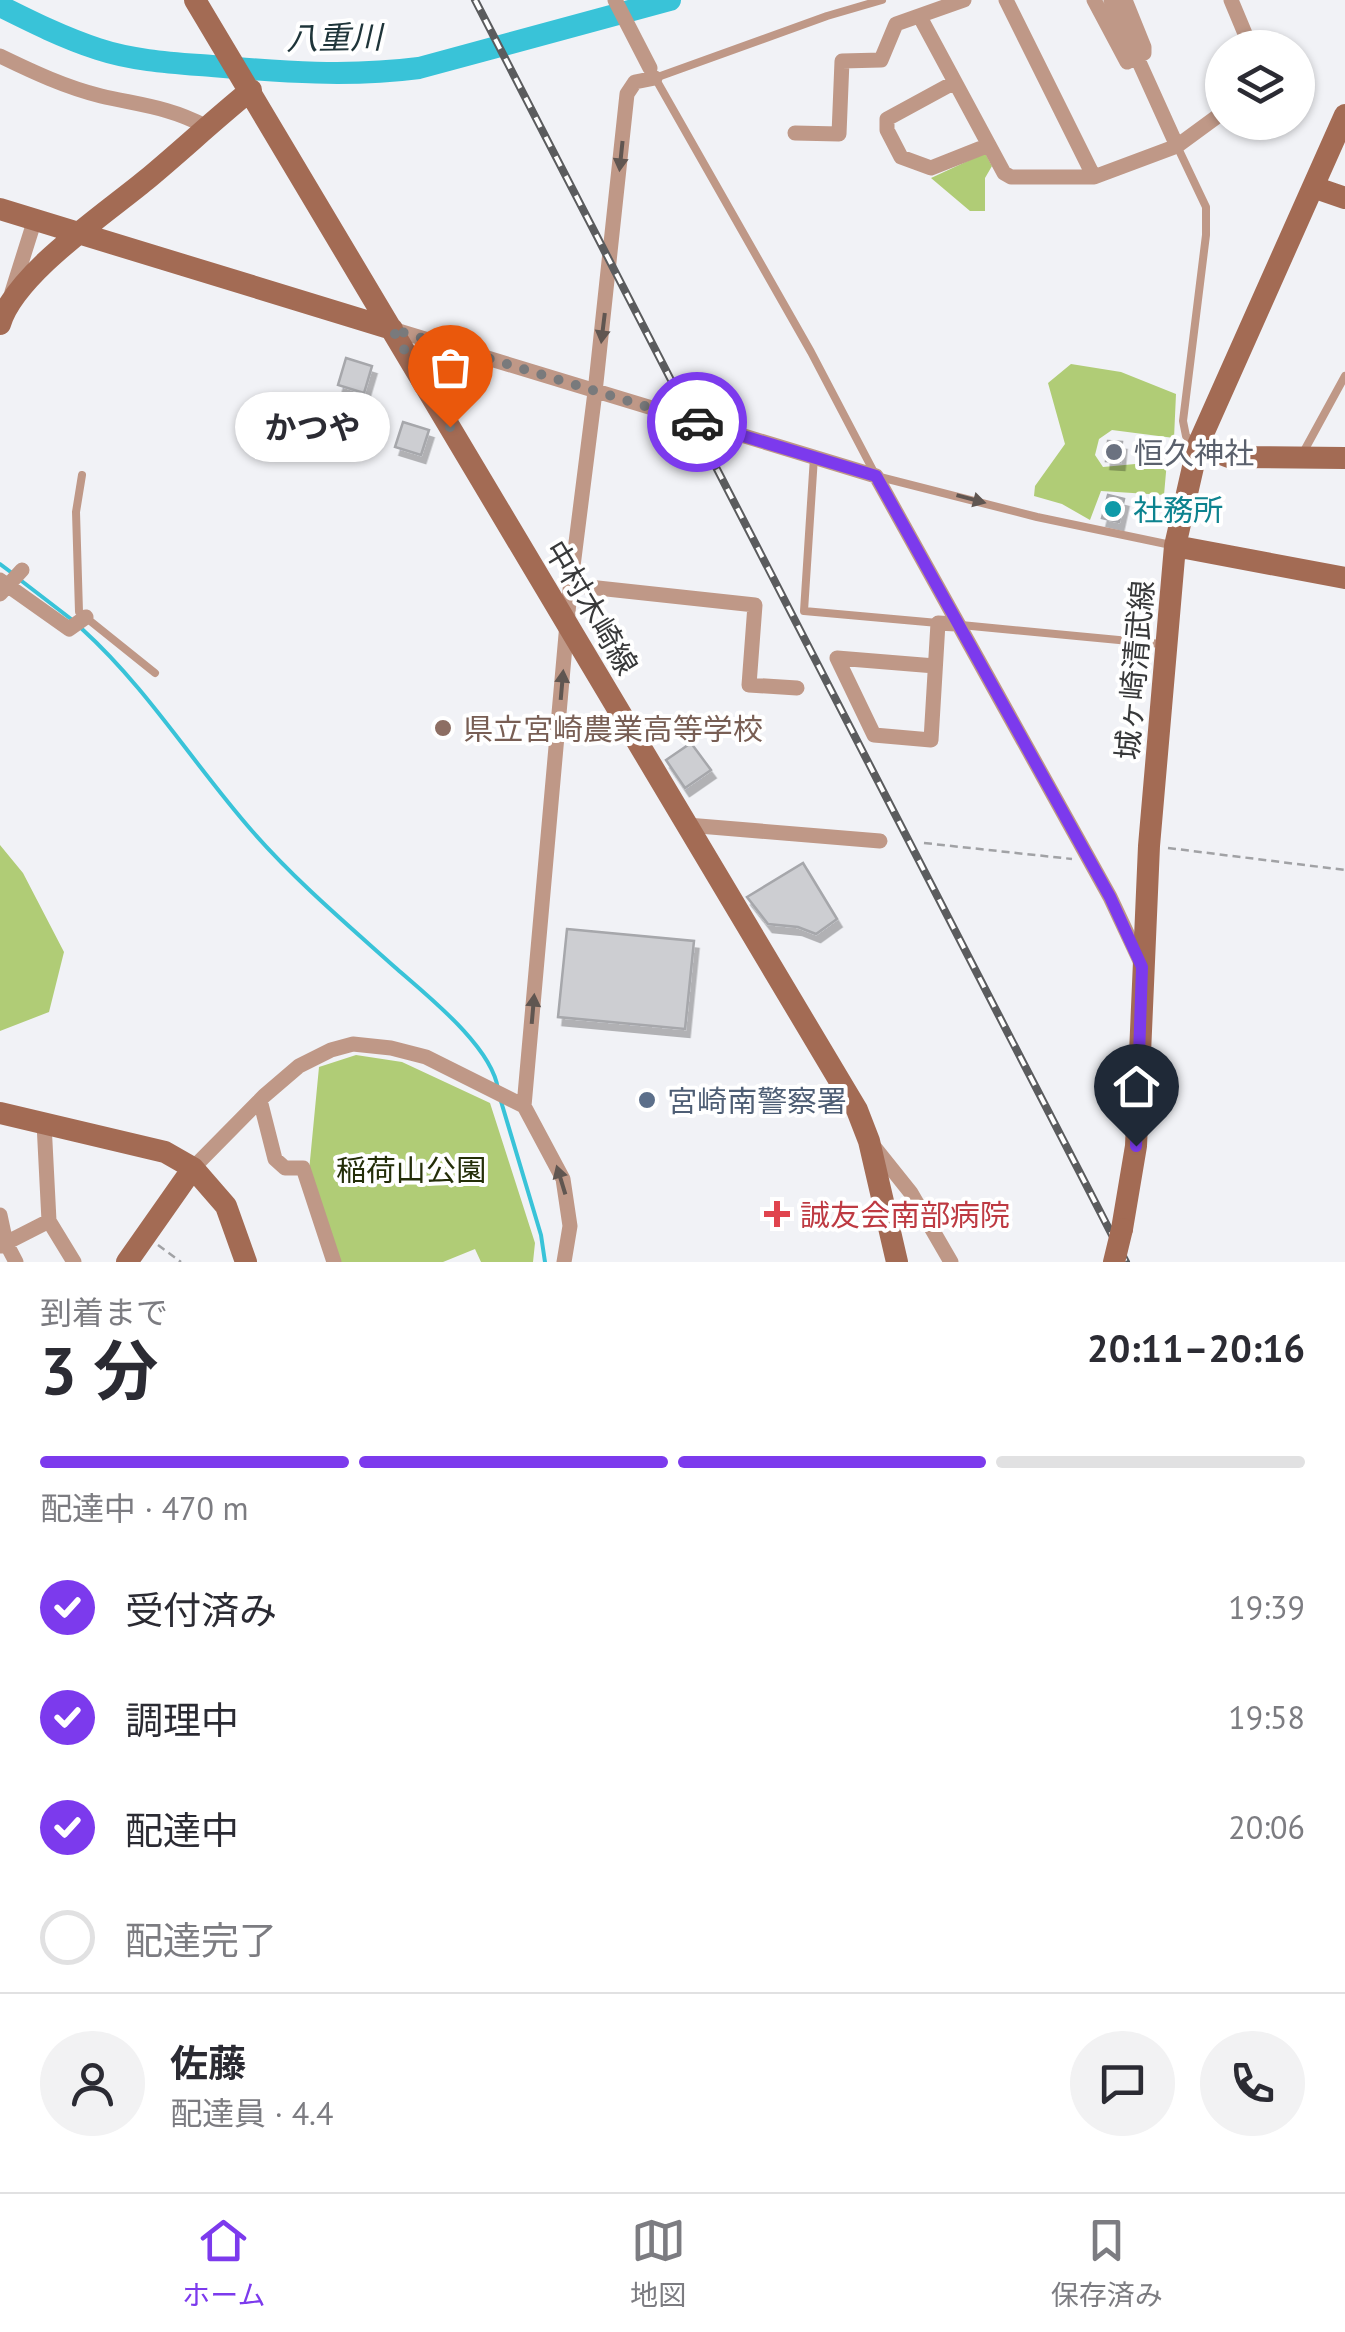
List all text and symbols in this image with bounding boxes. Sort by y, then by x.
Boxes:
water label: 八重川 [286,15,385,59]
map controls [1205,30,1315,140]
button: layers [1205,30,1315,140]
one-way arrow [613,141,629,173]
one-way arrow [595,313,611,344]
pin [408,325,493,428]
icon: bag [423,340,478,395]
courier [647,372,747,472]
callout: かつや [235,392,390,462]
icon: car [670,395,725,450]
text: かつや [264,406,361,448]
place label: 恒久神社 [1134,433,1254,472]
marker: 恒久神社 [1103,441,1125,463]
place label: 社務所 [1133,490,1223,529]
one-way arrow [956,492,987,508]
marker: 社務所 [1102,498,1124,520]
street label: 中村木崎線 [537,533,647,681]
street label: 城ヶ崎清武線 [1107,579,1161,761]
one-way arrow [554,668,570,700]
place label: 県立宮崎農業高等学校 [463,709,763,748]
marker: 県立宮崎農業高等学校 [432,717,454,739]
one-way arrow [526,992,542,1024]
pin [1094,1044,1179,1147]
icon: home [1109,1059,1164,1114]
place label: 宮崎南警察署 [667,1081,847,1120]
marker: 宮崎南警察署 [636,1089,658,1111]
park label: 稲荷山公園 [336,1150,486,1189]
one-way arrow [553,1165,568,1195]
place label: 誠友会南部病院 [800,1195,1010,1234]
marker: 誠友会南部病院 [764,1201,790,1227]
text: 到着まで [40,1291,168,1333]
text: 20:11–20:16 [1087,1323,1305,1372]
text: 3 分 [40,1328,158,1412]
text: 配達中 · 470 m [40,1487,248,1529]
icon: check [40,1580,95,1635]
text: 受付済み [125,1585,277,1634]
text: 19:39 [1228,1586,1305,1628]
icon: check [40,1690,95,1745]
text: 調理中 [125,1695,239,1744]
text: 19:58 [1228,1696,1305,1738]
icon: check [40,1800,95,1855]
text: 配達中 [125,1805,239,1854]
text: 20:06 [1228,1806,1305,1848]
text: 配達完了 [125,1915,277,1964]
button: person [40,2031,145,2136]
button: chat [1070,2031,1175,2136]
button: phone [1200,2031,1305,2136]
text: 佐藤 [170,2038,246,2087]
text: 配達員 · 4.4 [170,2092,333,2134]
tab: ホーム [182,2213,265,2313]
tab: 地図 [630,2213,686,2313]
tab: 保存済み [1051,2213,1163,2313]

